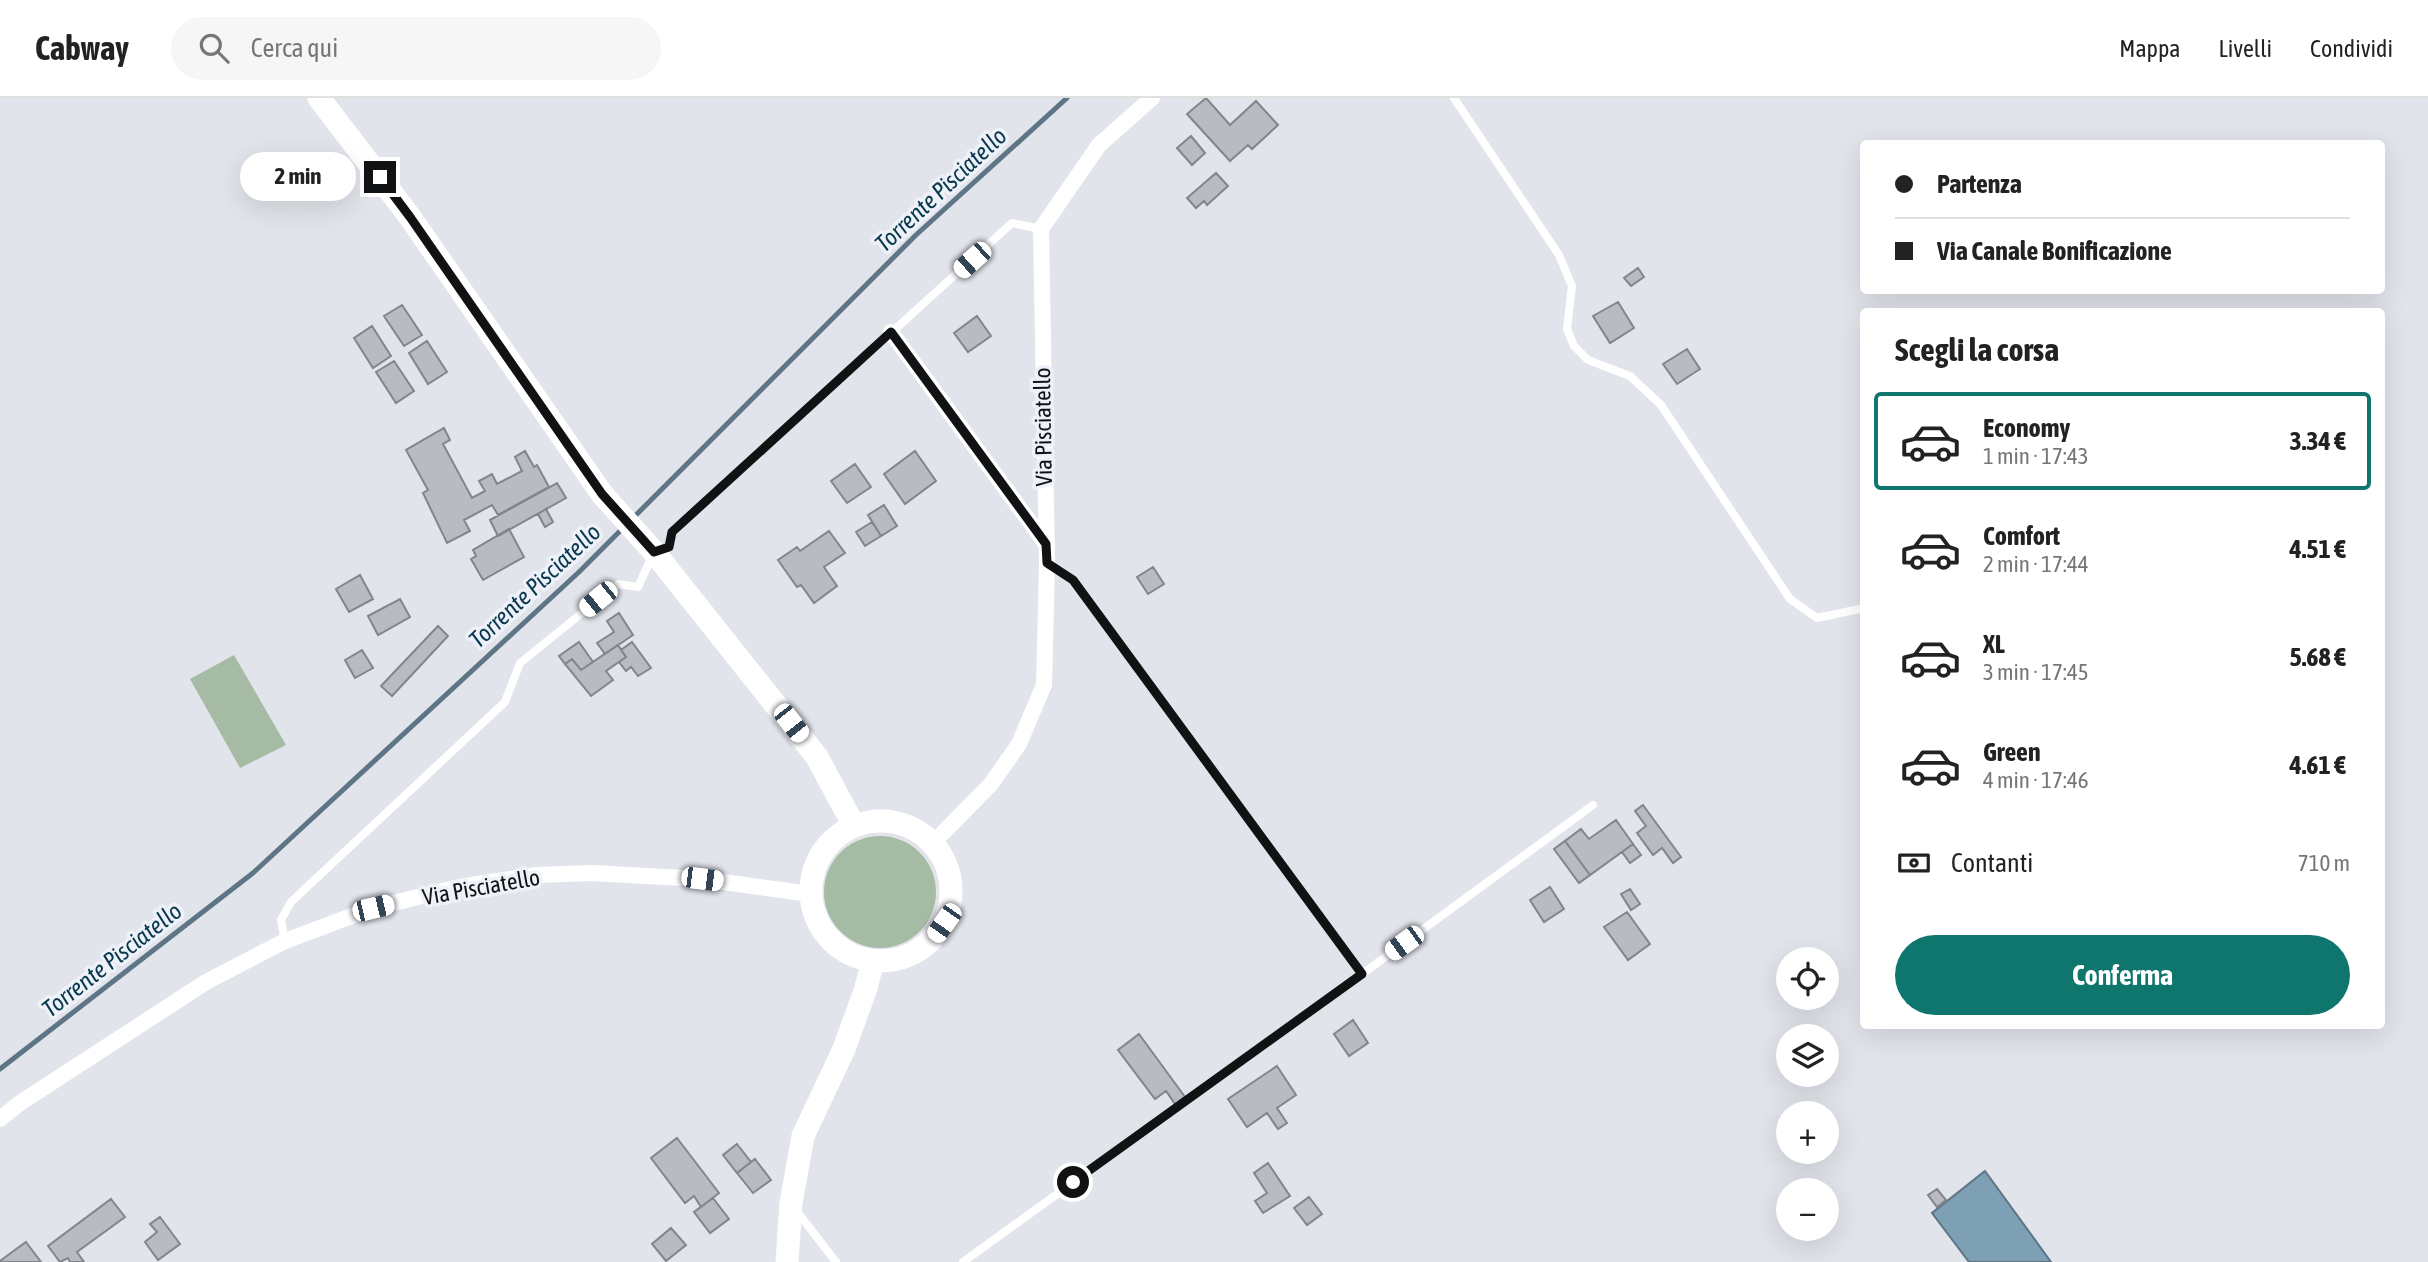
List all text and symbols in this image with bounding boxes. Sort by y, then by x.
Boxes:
search box [171,17,661,80]
text: Cabway [35,29,129,67]
icon: search [195,29,233,67]
text: Cerca qui [251,33,338,63]
text: Mappa [2119,35,2180,62]
text: Livelli [2218,35,2272,62]
text: Condividi [2310,35,2393,62]
water label: Torrente Pisciatello [870,122,1012,257]
callout: 2 min [240,153,356,202]
route end [364,161,396,193]
text: 2 min [275,163,321,189]
text: Partenza [1937,169,2022,199]
text: Via Canale Bonificazione [1937,236,2172,266]
car [950,238,995,282]
text: Scegli la corsa [1895,331,2059,368]
street label: Via Pisciatello [1029,367,1057,487]
icon: car [1899,410,1962,473]
text: Economy [1983,413,2070,443]
text: 3.34 € [2289,426,2346,456]
text: 1 min · 17:43 [1983,443,2089,469]
water label: Torrente Pisciatello [464,518,606,653]
icon: car [1899,518,1962,581]
text: Comfort [1983,521,2060,551]
text: 4.51 € [2289,534,2346,564]
text: 2 min · 17:44 [1983,551,2089,577]
car [576,578,621,620]
icon: car [1899,626,1962,689]
text: XL [1983,629,2005,659]
text: 5.68 € [2289,642,2346,672]
text: 3 min · 17:45 [1983,659,2089,685]
car [770,700,813,746]
icon: car [1899,734,1962,797]
text: Green [1983,737,2041,767]
text: 4.61 € [2289,750,2346,780]
text: 4 min · 17:46 [1983,767,2089,793]
icon: cash [1895,844,1933,882]
text: Contanti [1951,848,2033,878]
text: 710 m [2298,850,2350,876]
street label: Via Pisciatello [420,864,542,910]
car [680,866,725,892]
car [351,893,396,923]
water label: Torrente Pisciatello [37,897,187,1022]
car [924,900,965,946]
car [1381,922,1428,964]
button: Conferma [1895,935,2350,1015]
map controls [1776,947,1839,1241]
button: locate [1776,947,1839,1010]
button: layers [1776,1024,1839,1087]
button: + [1776,1101,1839,1164]
route start [1057,1166,1089,1198]
button: − [1776,1178,1839,1241]

